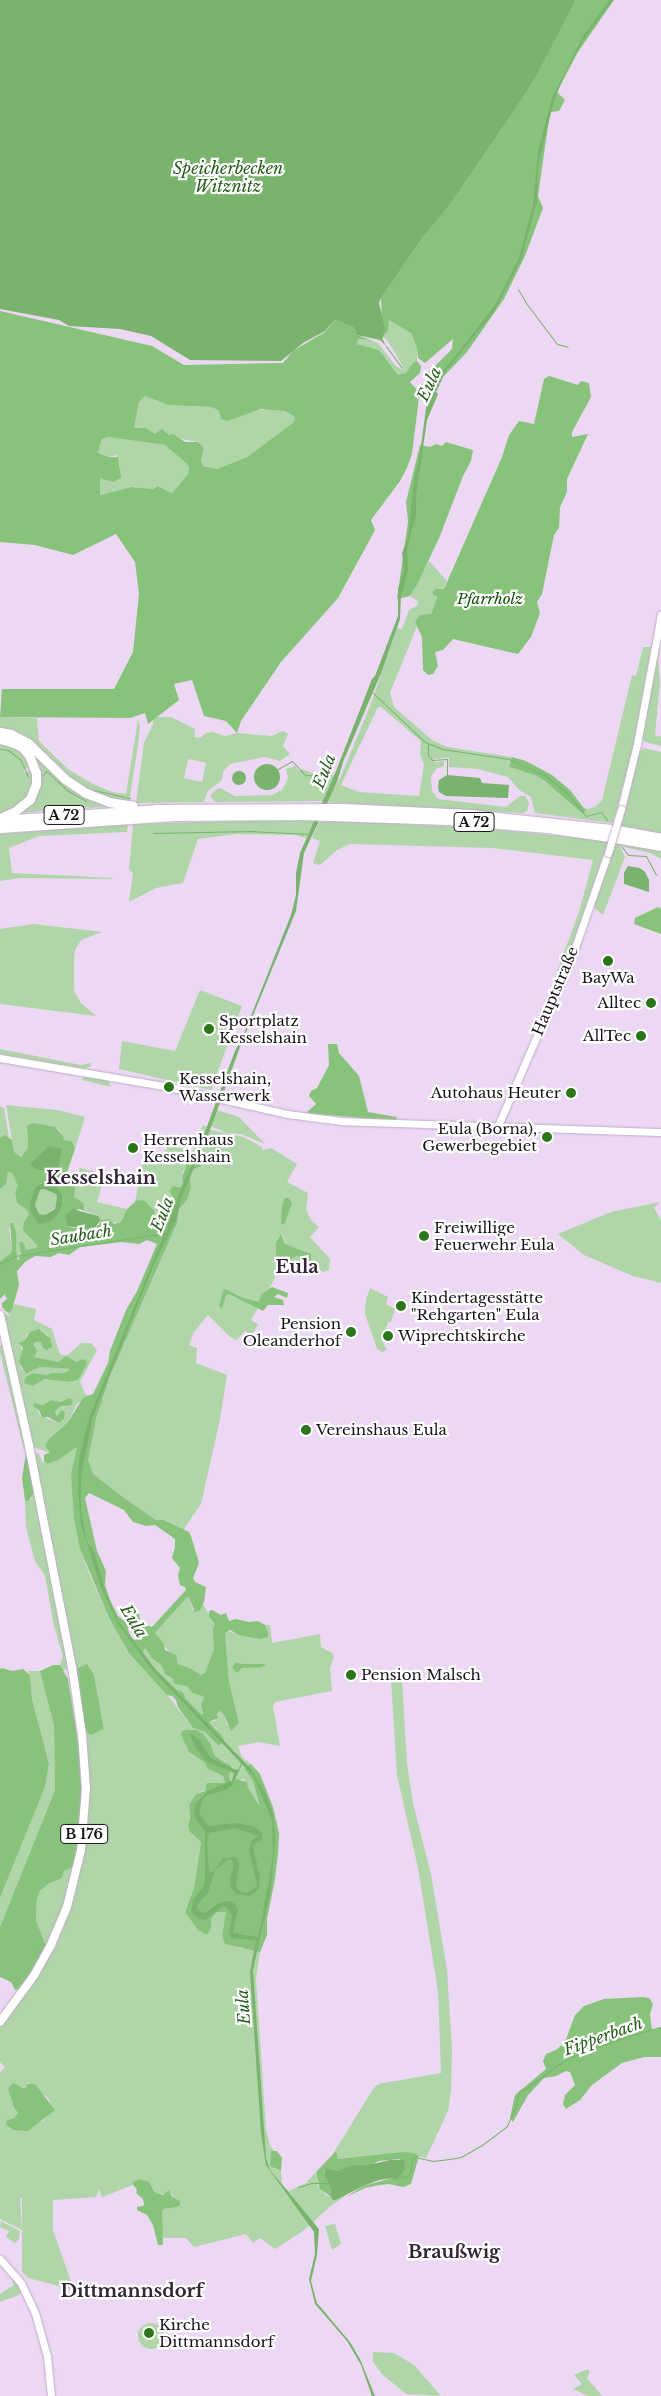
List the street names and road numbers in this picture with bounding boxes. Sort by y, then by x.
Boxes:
road number: A 72 [43,804,85,826]
road number: A 72 [453,810,495,834]
street label: Hauptstraße [528,944,582,1038]
road number: B 176 [59,1822,109,1846]

